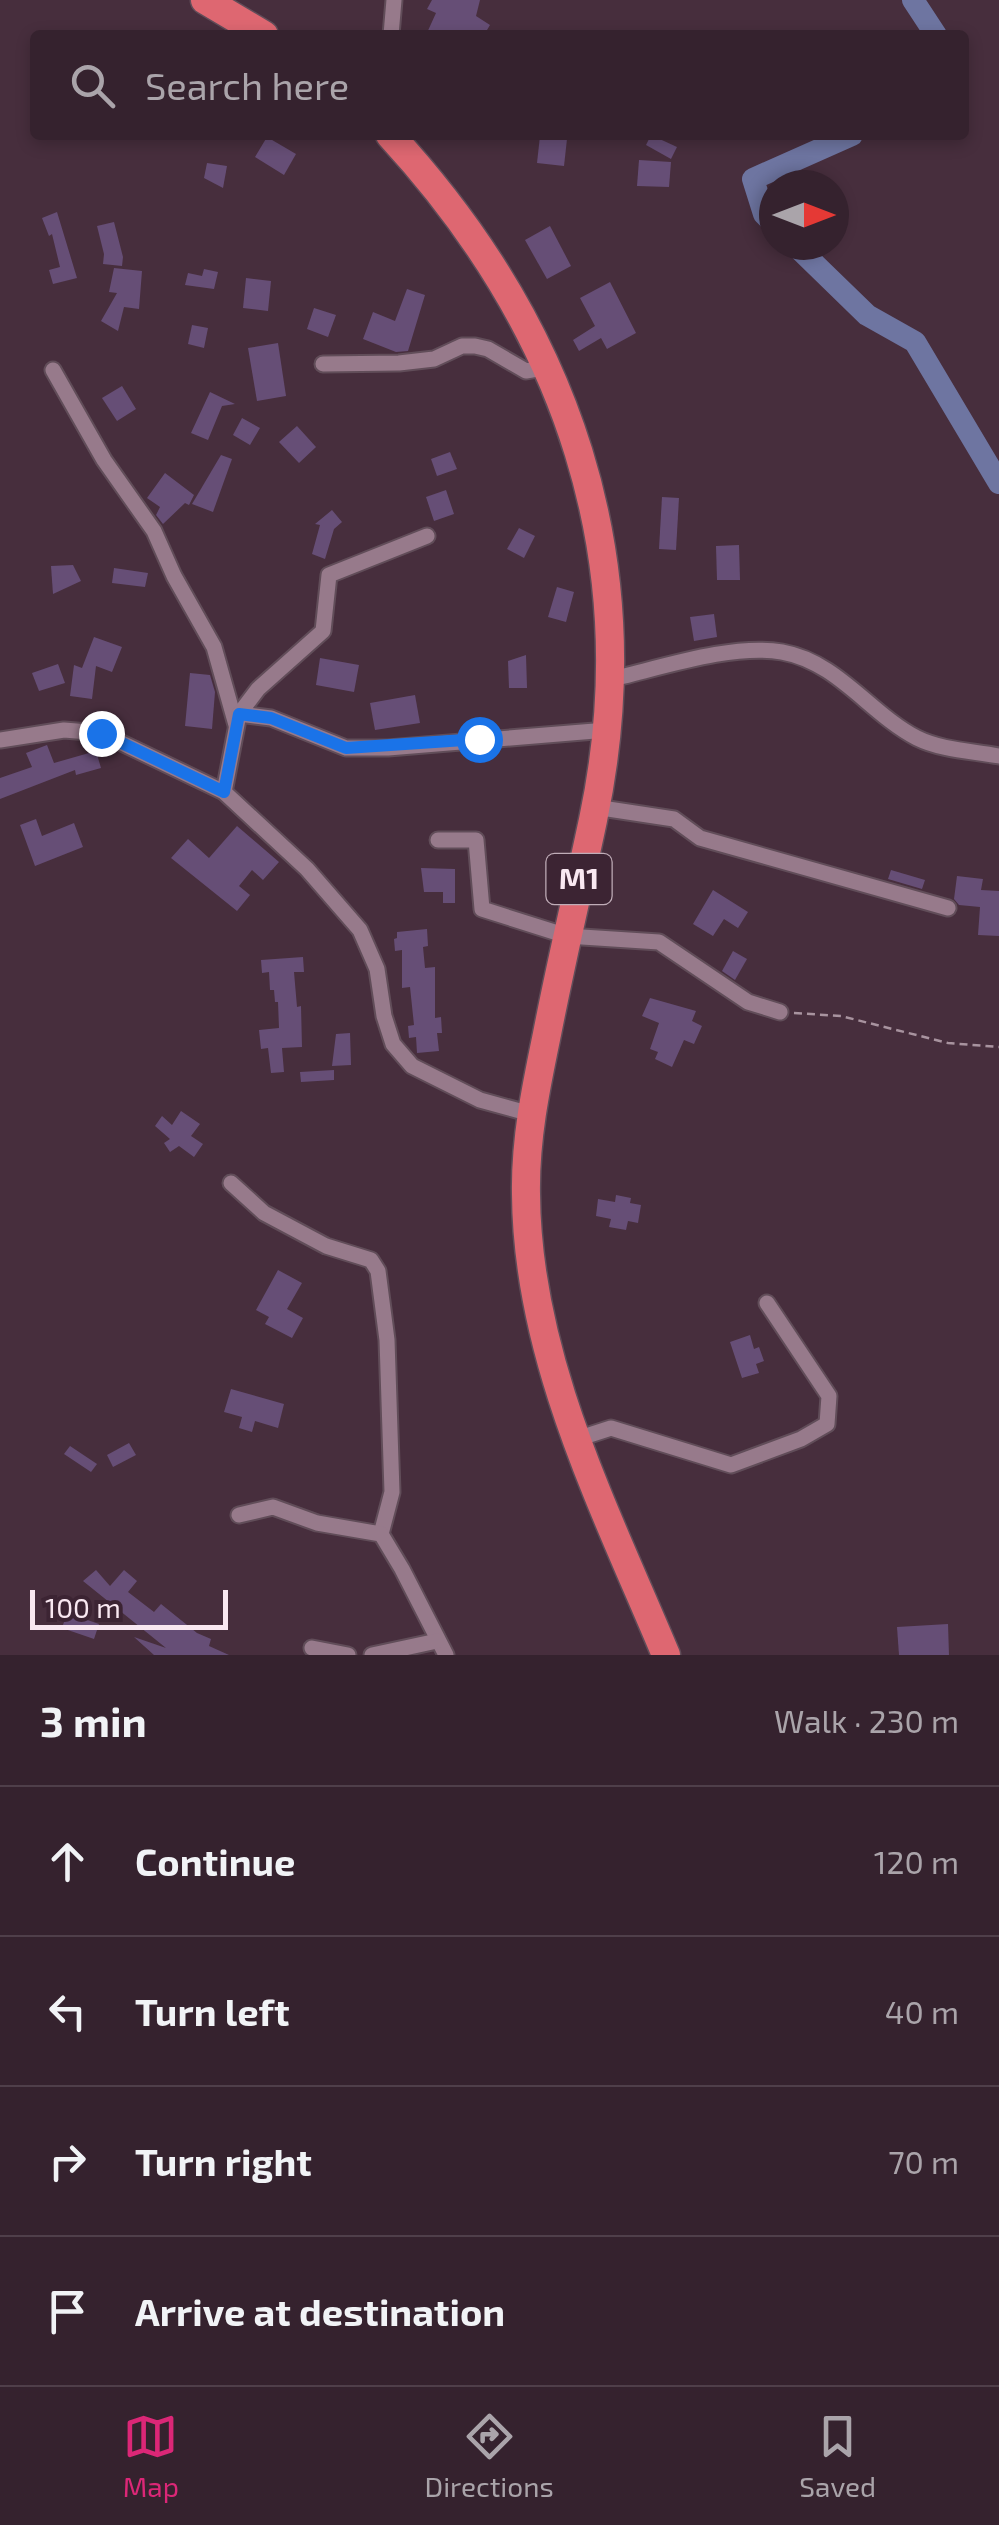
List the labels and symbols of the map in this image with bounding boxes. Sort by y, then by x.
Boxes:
north arrow [759,170,849,260]
route end [79,711,125,757]
route start [457,717,503,763]
road number: M1 [546,854,612,904]
scale bar [30,1585,228,1630]

